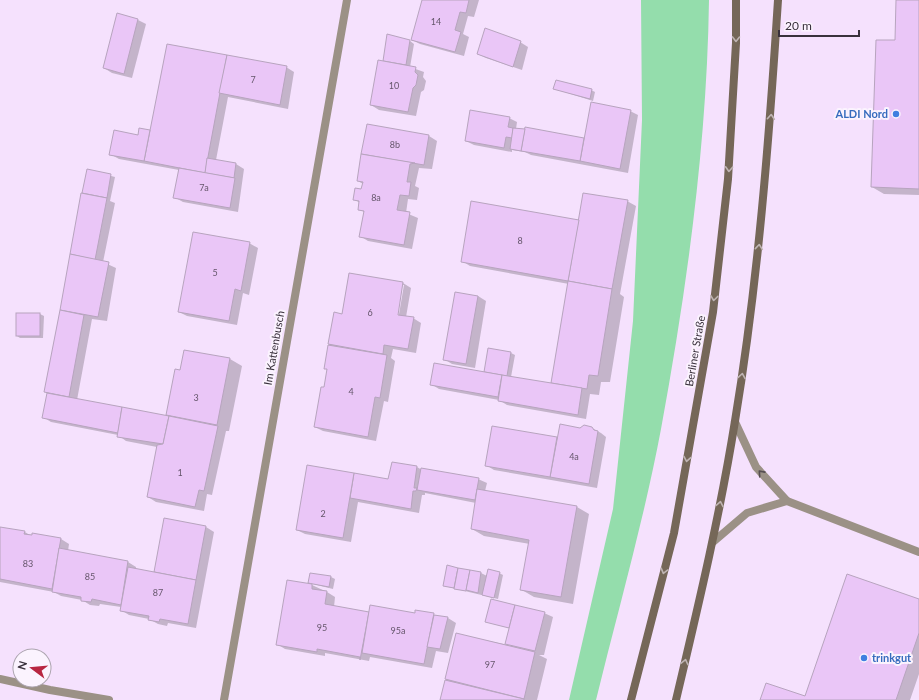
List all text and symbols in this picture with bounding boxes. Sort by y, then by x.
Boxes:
scale bar [779,12,859,38]
house number: 14 [431,16,441,27]
text: 20 m [785,18,812,33]
one-way arrow [732,36,740,42]
house number: 7 [250,74,256,85]
house number: 10 [389,80,399,91]
place label: ALDI Nord [835,107,888,120]
marker: ALDI Nord [891,109,901,119]
one-way arrow [766,114,775,120]
house number: 8b [390,139,400,150]
one-way arrow [724,166,733,172]
house number: 7a [199,182,209,193]
house number: 8a [371,192,381,203]
house number: 8 [517,235,523,246]
one-way arrow [754,244,763,250]
house number: 5 [212,267,218,278]
one-way arrow [710,295,719,301]
house number: 6 [367,307,373,318]
street label: Im Kattenbusch [261,310,286,386]
street label: Berliner Straße [682,314,707,387]
one-way arrow [737,373,746,379]
house number: 4 [348,386,354,397]
house number: 3 [193,392,199,403]
house number: 4a [569,451,579,462]
one-way arrow [683,456,692,462]
house number: 1 [177,467,183,478]
one-way arrow [759,470,766,477]
one-way arrow [715,501,724,507]
house number: 2 [320,508,326,519]
house number: 83 [23,558,33,569]
one-way arrow [661,568,669,574]
house number: 85 [85,571,95,582]
house number: 87 [153,587,163,598]
house number: 95 [317,622,327,633]
house number: 95a [391,625,405,636]
north arrow [12,648,52,688]
place label: trinkgut [872,651,912,664]
marker: trinkgut [859,653,869,663]
text: N [14,659,29,671]
house number: 97 [485,659,495,670]
one-way arrow [681,659,689,665]

